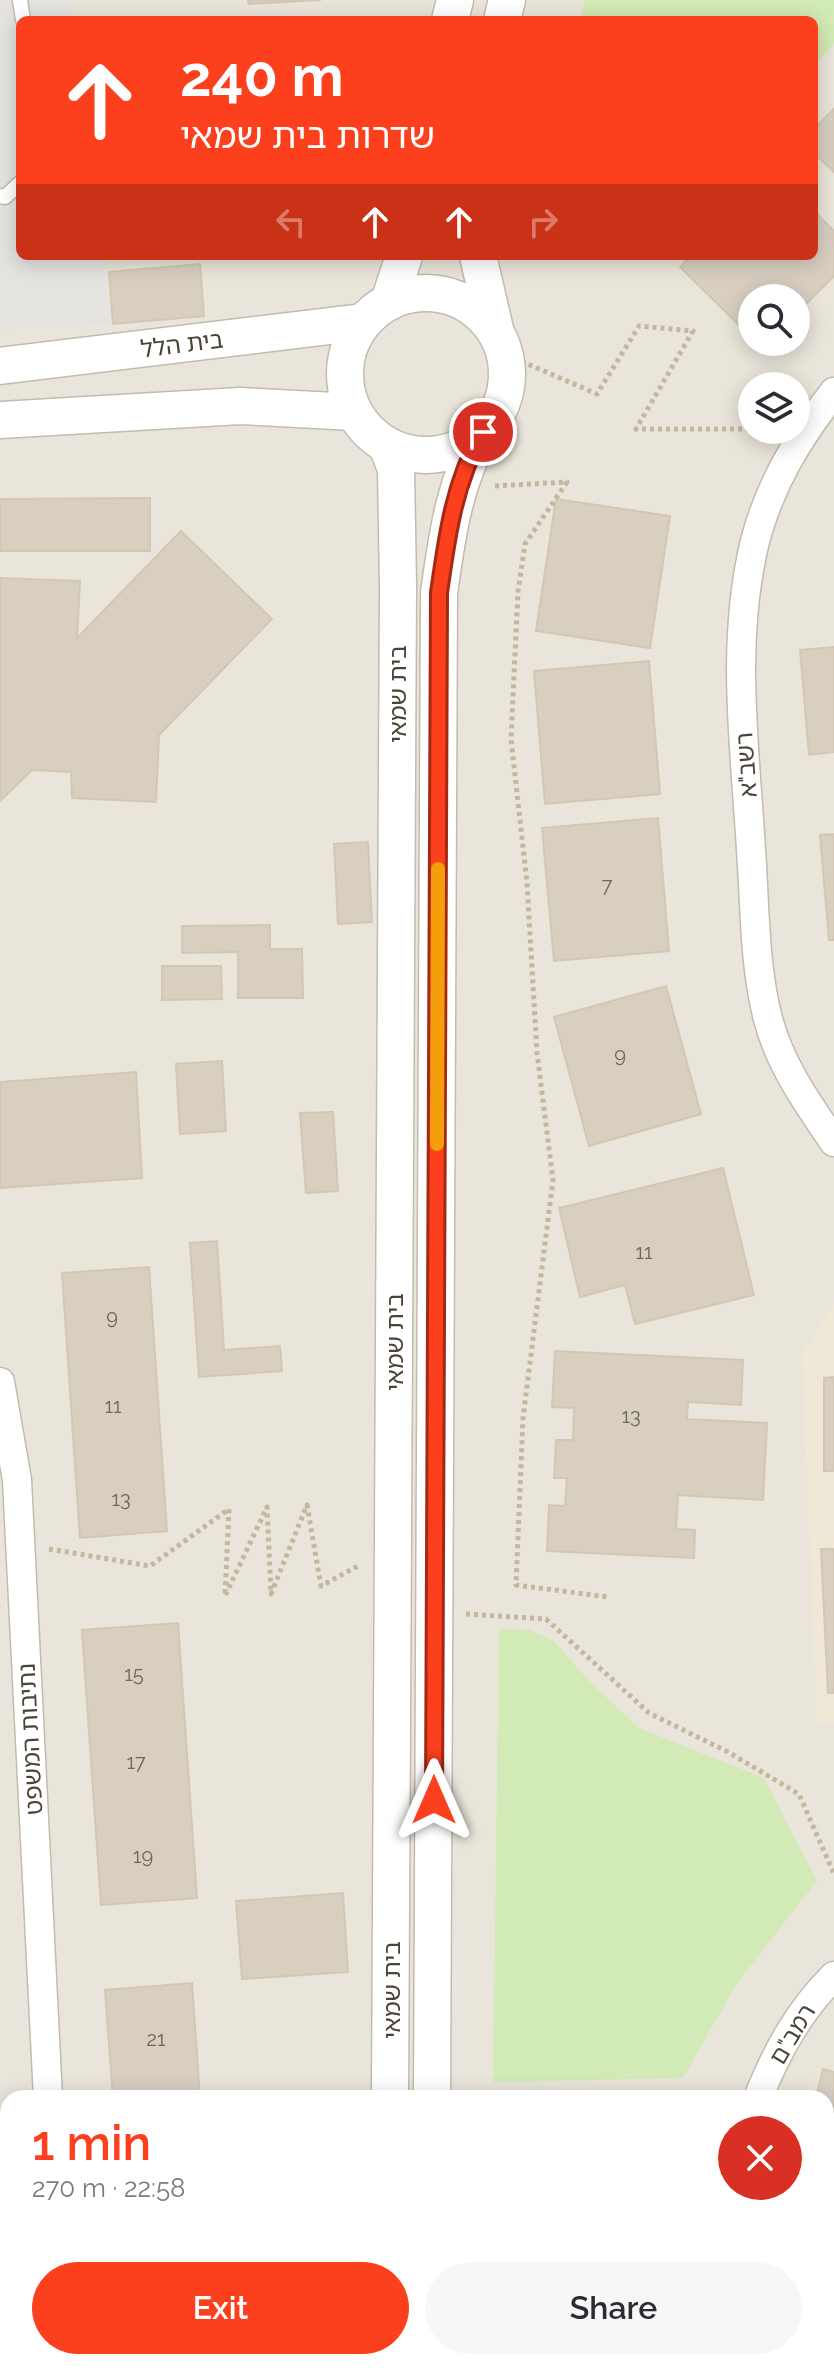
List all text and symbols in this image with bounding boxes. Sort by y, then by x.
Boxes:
text: 240 m [180,43,344,109]
icon: ahead [48,48,152,152]
text: שדרות בית שמאי [180,114,435,156]
icon: left [269,200,313,244]
icon: ahead [353,200,397,244]
icon: ahead [437,200,481,244]
icon: right [521,200,565,244]
map controls [738,284,810,444]
button: search [738,284,810,356]
street label: בית הלל [139,325,225,363]
button: layers [738,372,810,444]
pin [449,398,517,466]
icon: arrive [461,410,505,454]
street label: בית שמאי [383,645,412,743]
street label: רשב"א [729,731,763,799]
house number: 7 [602,873,613,897]
house number: 9 [614,1043,626,1067]
house number: 11 [635,1240,653,1264]
street label: בית שמאי [380,1293,409,1391]
house number: 9 [106,1305,118,1329]
house number: 11 [104,1394,122,1418]
house number: 13 [621,1404,641,1428]
house number: 13 [111,1487,131,1511]
street label: נתיבות המשפט [12,1662,48,1816]
house number: 15 [124,1662,144,1686]
house number: 17 [126,1750,146,1774]
position arrow [392,1758,476,1842]
house number: 19 [133,1844,153,1868]
street label: בית שמאי [377,1941,406,2039]
street label: רמב"ם [763,1999,821,2069]
house number: 21 [147,2027,166,2051]
text: 1 min [32,2115,151,2171]
button: close [718,2116,802,2200]
text: 270 m · 22:58 [32,2173,186,2203]
button: Exit [32,2262,409,2354]
button: Share [425,2262,802,2354]

